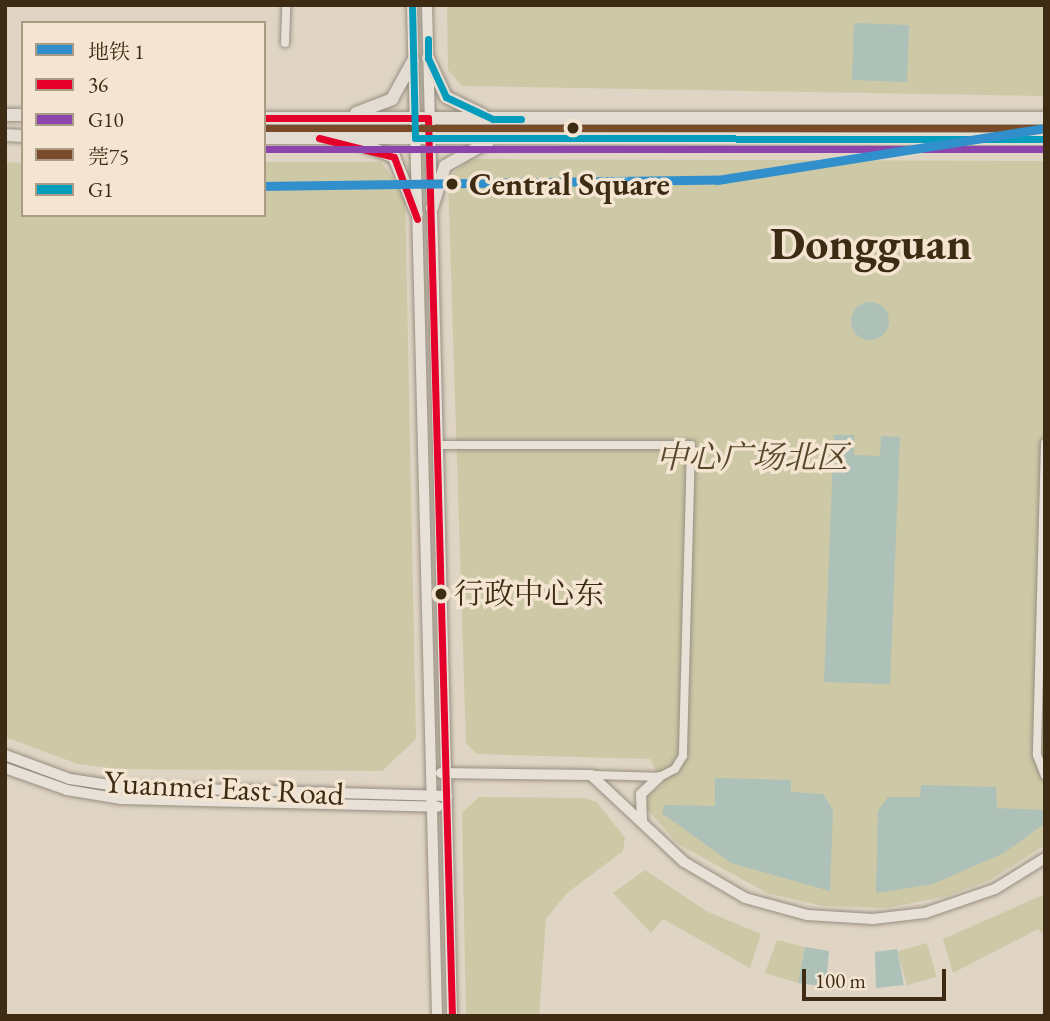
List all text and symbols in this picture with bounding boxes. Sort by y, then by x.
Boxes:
legend [21,21,266,217]
text: 地铁 1 [88,38,144,65]
text: 36 [88,71,108,98]
text: G10 [88,106,123,133]
unlabelled marker [566,121,580,135]
text: 莞75 [88,143,129,170]
place label: Central Square [469,165,670,203]
marker: Central Square [441,173,463,195]
text: G1 [88,176,113,203]
district label: Dongguan [770,215,972,271]
park label: 中心广场北区 [656,438,848,476]
place label: 行政中心东 [454,576,604,612]
marker: 行政中心东 [434,587,448,601]
street label: Yuanmei East Road [103,763,345,813]
scale bar [805,954,948,998]
text: 100 m [815,967,866,994]

